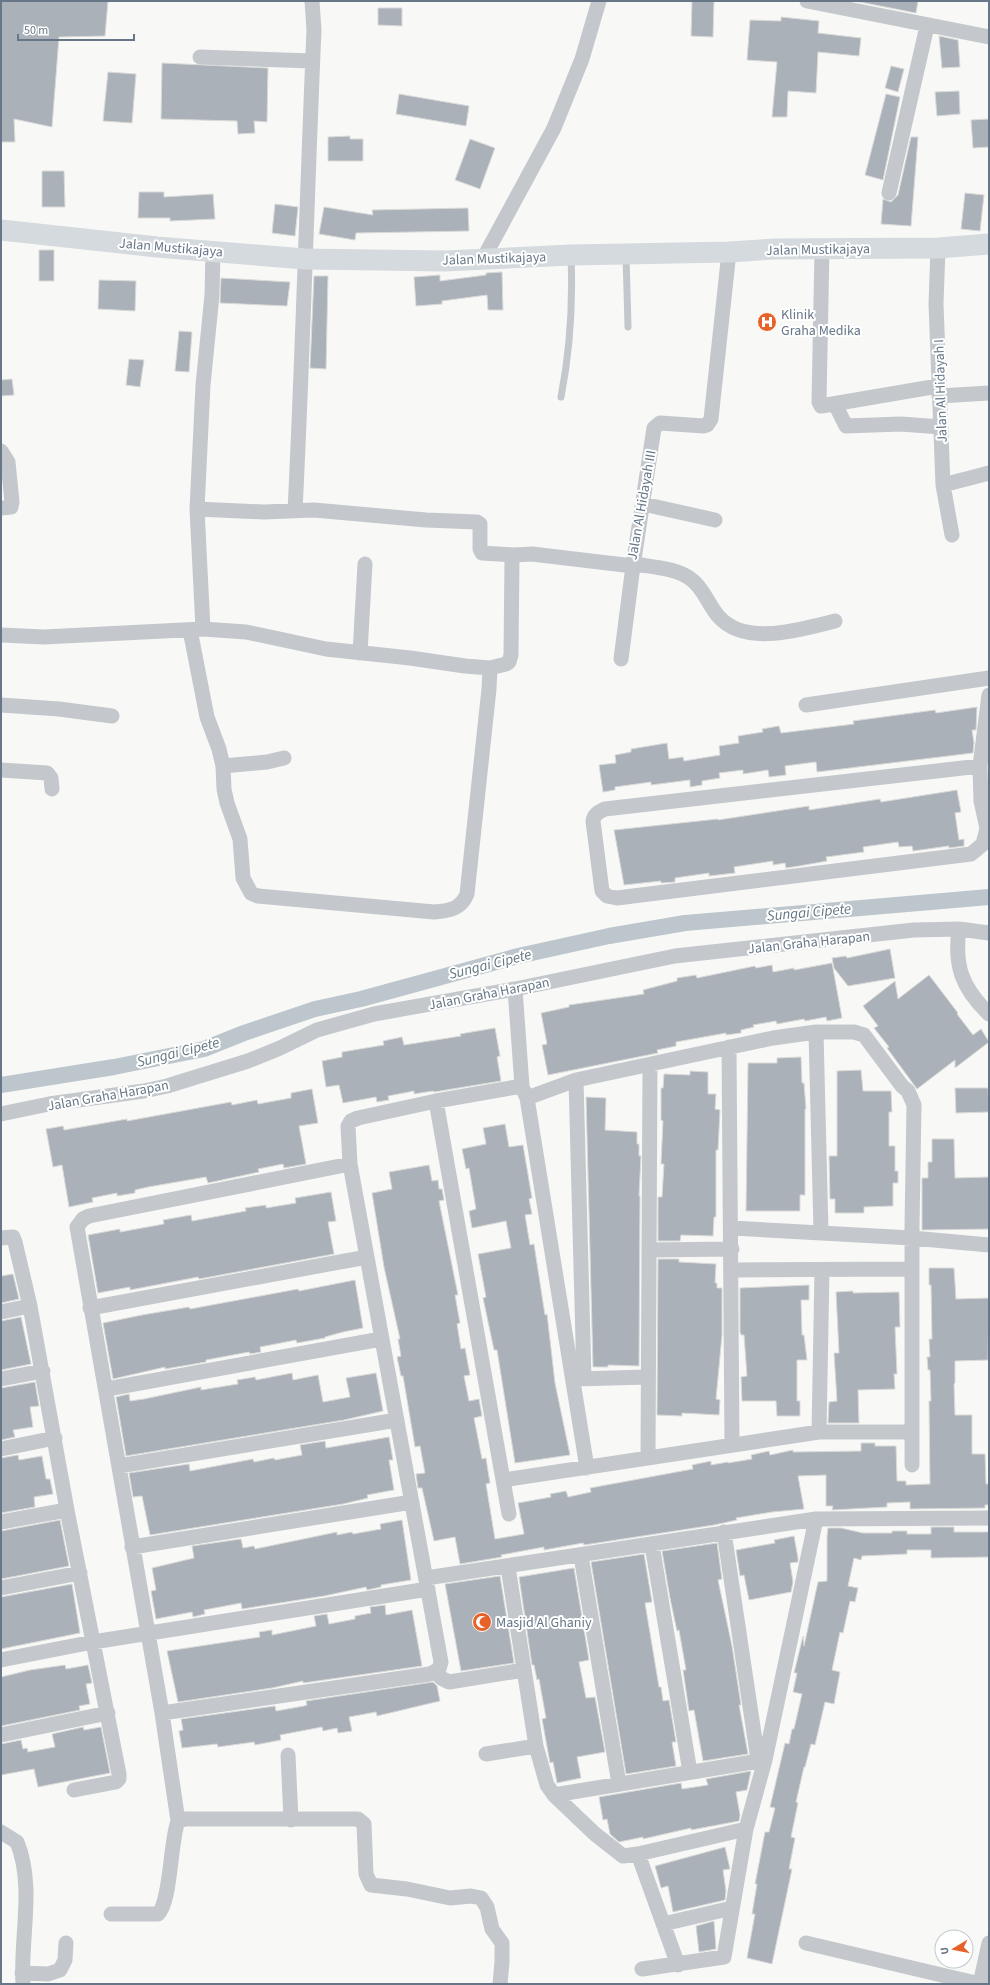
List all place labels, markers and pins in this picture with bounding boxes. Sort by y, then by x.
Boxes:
place label: Klinik Graha Medika [781,305,861,341]
hospital icon: Klinik Graha Medika [756,311,778,333]
mosque icon: Masjid Al Ghaniy [471,1611,493,1633]
place label: Masjid Al Ghaniy [496,1613,592,1633]

